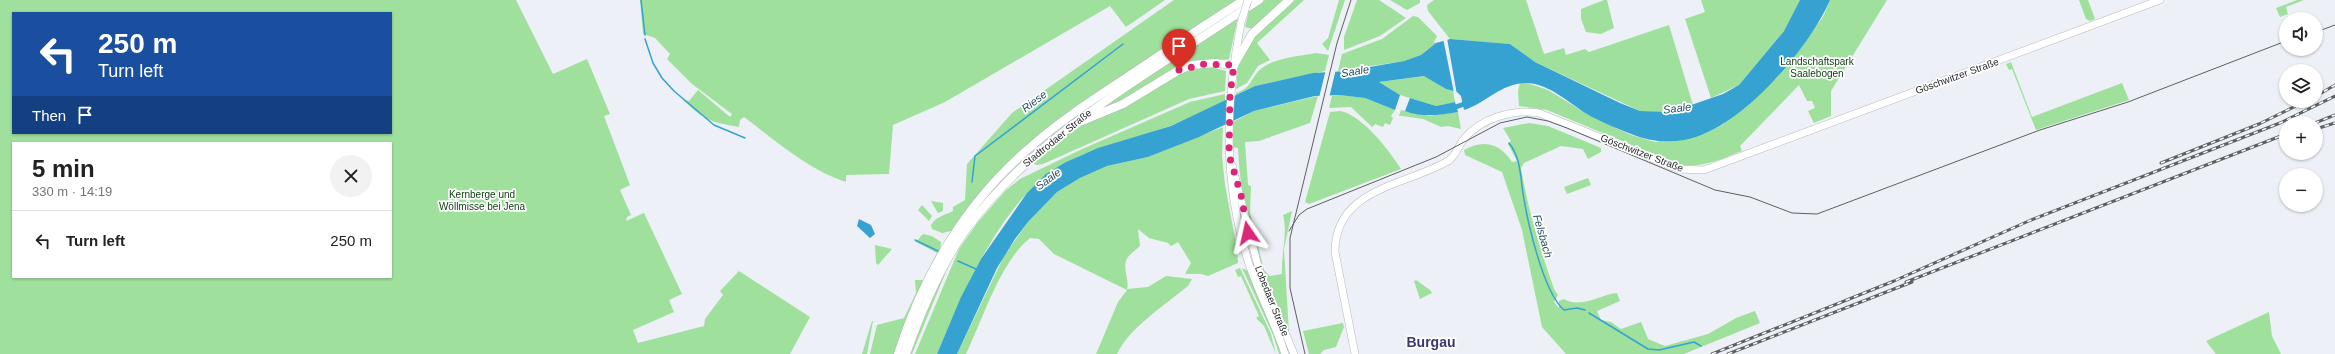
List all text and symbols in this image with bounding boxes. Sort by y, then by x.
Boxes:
map controls [2279,12,2323,212]
button: sound [2279,12,2323,56]
icon: left [32,28,84,80]
text: 250 m [98,28,177,59]
pin [1162,29,1196,70]
icon: arrive [1168,35,1190,57]
park label: Landschaftspark Saalebogen [1780,56,1855,79]
street label: Göschwitzer Straße [1914,56,2001,96]
text: Turn left [98,61,163,81]
water label: Saale [1340,63,1370,79]
button: layers [2279,64,2323,108]
water label: Riese [1019,88,1049,114]
water label: Saale [1662,100,1692,116]
icon: arrive [74,104,96,126]
text: Then [32,107,66,124]
street label: Stadtrodaer Straße [1020,107,1094,169]
button: + [2279,116,2323,160]
street label: Göschwitzer Straße [1599,132,1685,174]
text: 5 min [32,155,95,182]
button: close [330,155,372,197]
water label: Saale [1033,166,1063,192]
button: − [2279,168,2323,212]
text: 330 m · 14:19 [32,184,112,199]
park label: Kernberge und Wöllmisse bei Jena [439,189,526,212]
position arrow [1227,212,1269,254]
water label: Felsbach [1531,213,1555,259]
icon: left [32,230,54,252]
text: Turn left [66,232,125,249]
text: 250 m [330,232,372,249]
street label: Lobedaer Straße [1253,264,1291,338]
district label: Burgau [1407,334,1456,350]

